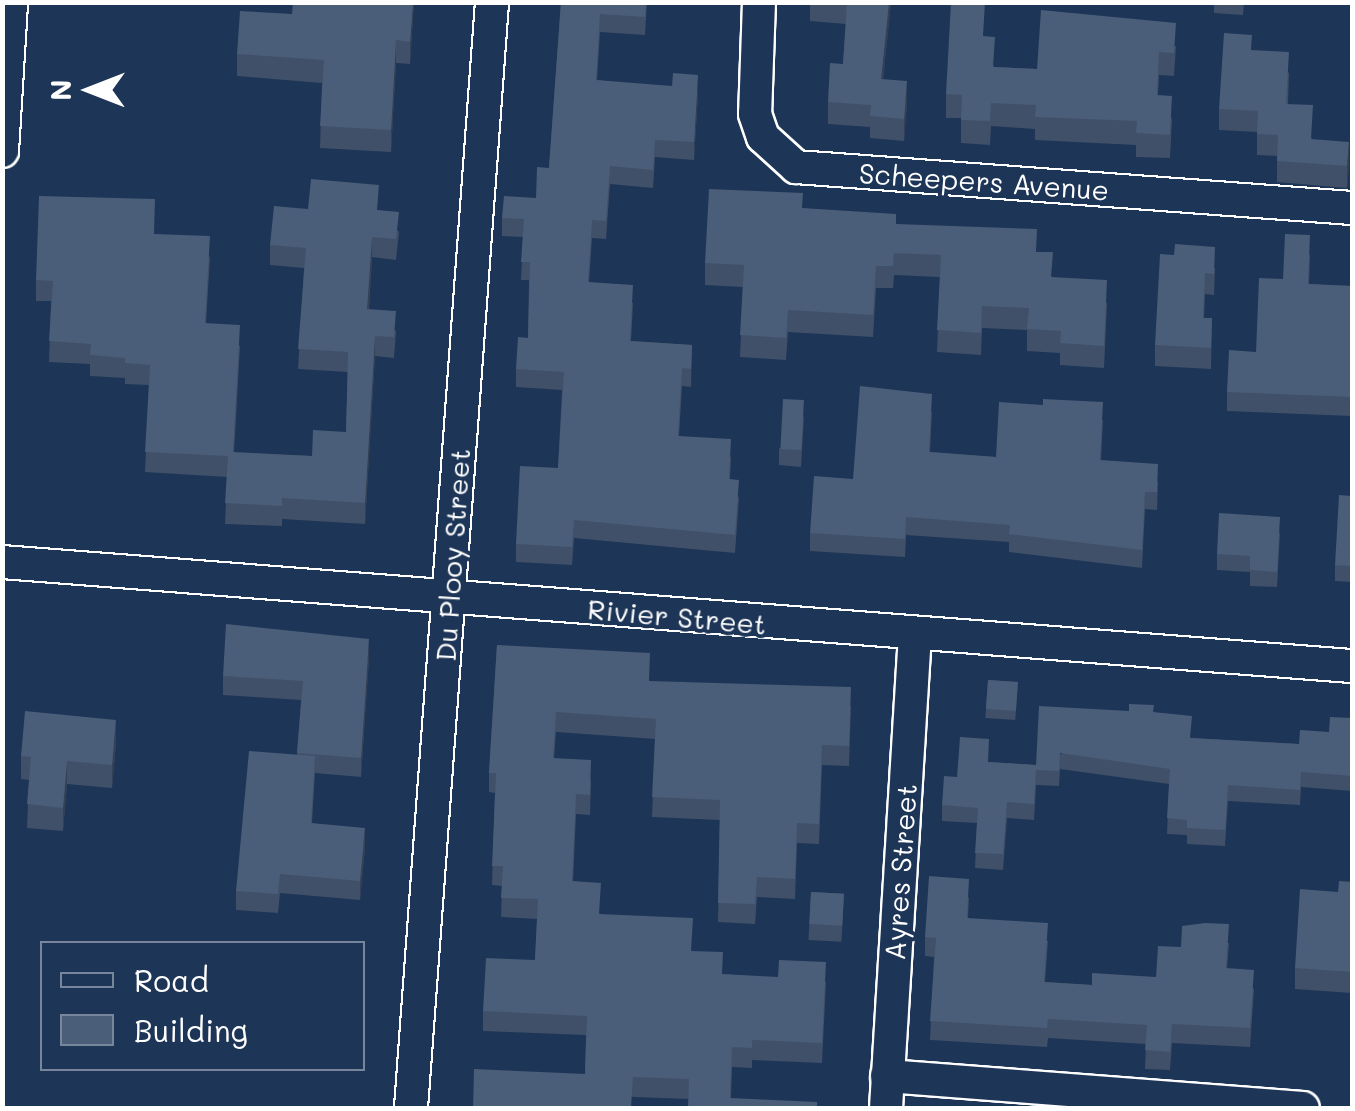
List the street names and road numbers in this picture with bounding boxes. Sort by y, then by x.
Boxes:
street label: Scheepers Avenue [858,155,1110,207]
street label: Du Plooy Street [428,447,476,663]
street label: Rivier Street [586,591,768,641]
street label: Ayres Street [877,783,923,961]

